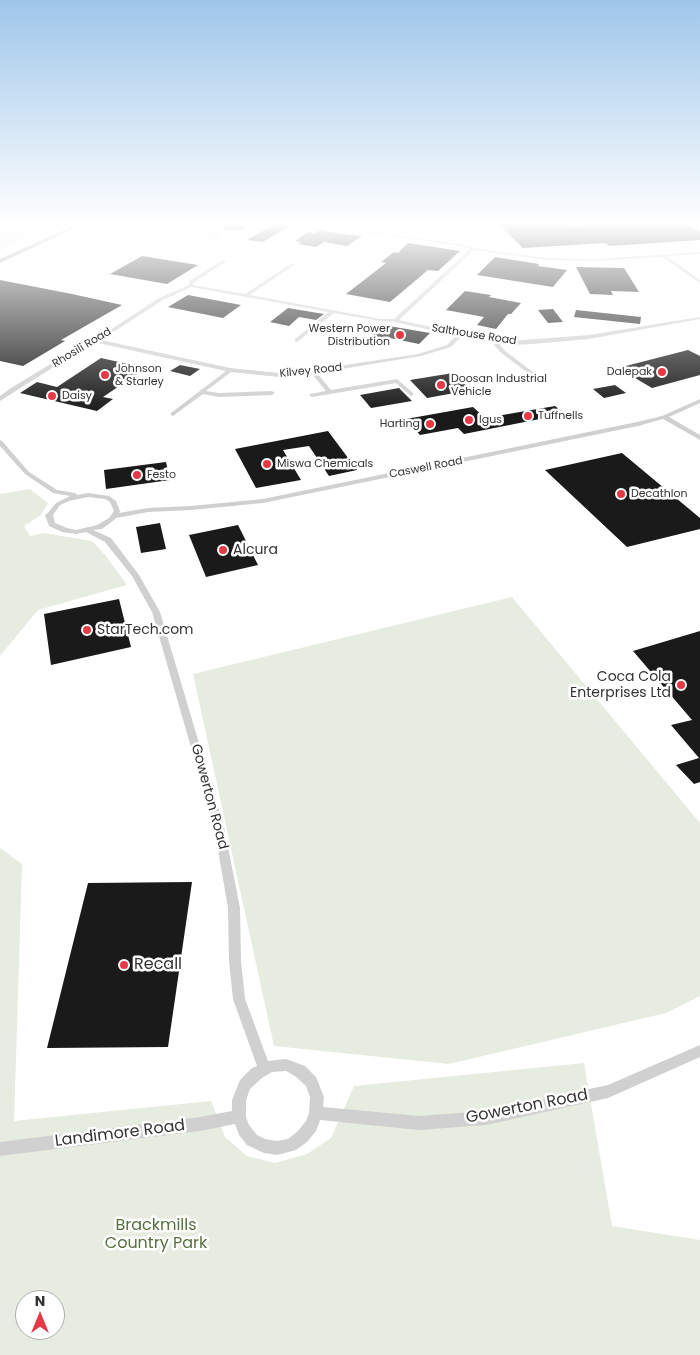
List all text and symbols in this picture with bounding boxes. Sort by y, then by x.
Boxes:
place label: Western Power Distribution [308,322,390,348]
street label: Salthouse Road [431,322,517,348]
street label: Rhosili Road [50,325,114,371]
marker: Western Power Distribution [394,329,406,341]
street label: Kilvey Road [279,361,343,381]
place label: Johnson & Starley [115,362,164,388]
place label: Dalepak [607,365,652,379]
marker: Dalepak [656,366,668,378]
marker: Johnson & Starley [99,369,111,381]
place label: Doosan Industrial Vehicle [451,372,547,398]
marker: Doosan Industrial Vehicle [435,379,447,391]
place label: Daisy [62,389,92,403]
marker: Daisy [46,390,58,402]
place label: Tuffnells [538,409,583,423]
marker: Tuffnells [522,410,534,422]
place label: Igus [479,413,502,427]
marker: Igus [463,414,475,426]
place label: Harting [380,417,420,431]
marker: Harting [424,418,436,430]
street label: Caswell Road [388,454,464,482]
place label: Miswa Chemicals [277,457,373,471]
marker: Miswa Chemicals [261,458,273,470]
place label: Festo [147,468,176,482]
marker: Festo [131,469,143,481]
place label: Decathlon [631,487,688,501]
marker: Decathlon [615,488,627,500]
place label: Alcura [233,542,278,558]
marker: Alcura [217,544,229,556]
place label: StarTech.com [97,622,194,638]
marker: StarTech.com [81,624,93,636]
place label: Coca Cola Enterprises Ltd [570,669,671,702]
marker: Coca Cola Enterprises Ltd [675,679,687,691]
street label: Gowerton Road [187,742,231,852]
place label: Recall [134,955,182,975]
marker: Recall [118,959,130,971]
street label: Gowerton Road [464,1086,590,1128]
street label: Landimore Road [54,1116,186,1152]
park label: Brackmills Country Park [105,1216,207,1254]
north arrow [15,1290,65,1340]
text: N [35,1291,45,1311]

